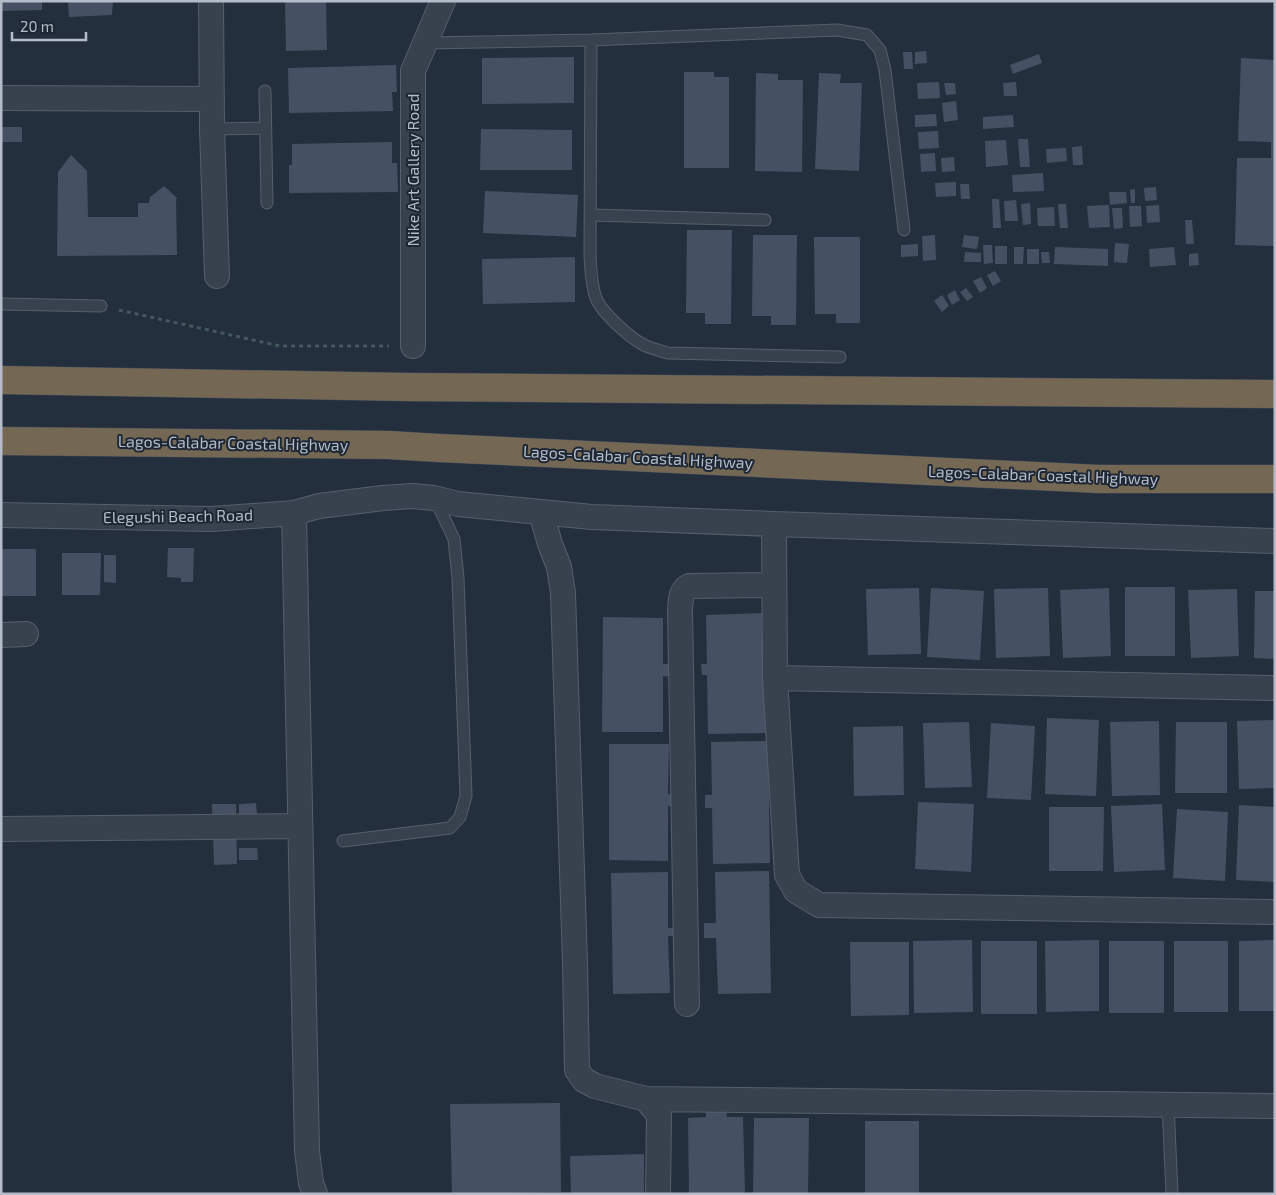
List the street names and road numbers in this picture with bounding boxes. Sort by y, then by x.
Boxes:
street label: Nike Art Gallery Road [403,94,422,246]
street label: Lagos-Calabar Coastal Highway [118,431,349,454]
street label: Lagos-Calabar Coastal Highway [522,441,754,472]
street label: Lagos-Calabar Coastal Highway [928,461,1159,488]
street label: Elegushi Beach Road [103,505,253,526]

